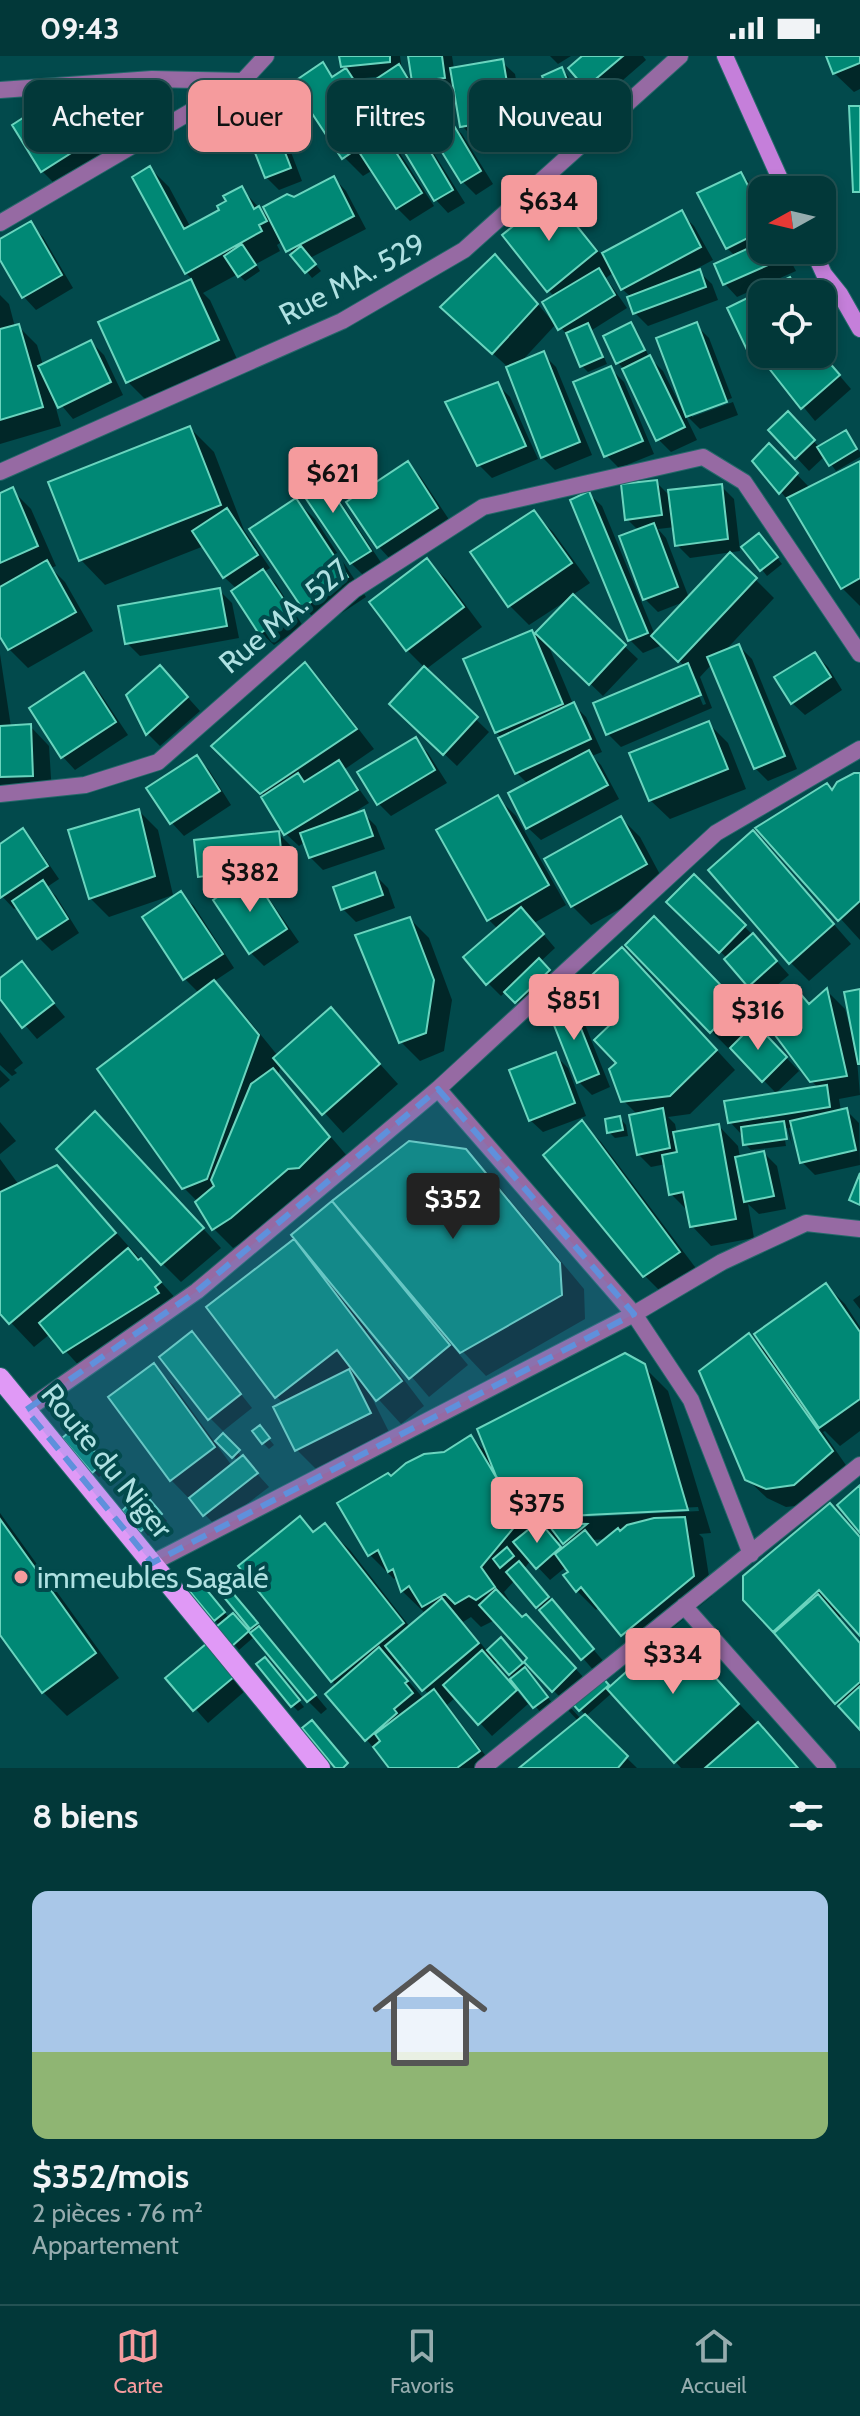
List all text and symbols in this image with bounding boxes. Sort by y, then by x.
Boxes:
text: 09:43 [40,10,120,47]
chip: Acheter [24,80,172,152]
chip: Louer [188,80,311,152]
chip: Filtres [327,80,453,152]
chip: Nouveau [469,80,631,152]
pin: $634 [502,175,596,243]
north arrow [748,176,836,264]
map controls [748,176,836,368]
text: $634 [519,185,579,217]
street label: Rue MA. 529 [273,225,431,333]
button: locate [748,280,836,368]
pin: $621 [286,447,380,515]
text: $621 [306,457,360,489]
street label: Rue MA. 527 [211,551,357,681]
pin: $382 [203,846,297,914]
text: $382 [221,856,279,888]
pin: $851 [527,974,621,1042]
text: $851 [547,984,601,1016]
pin: $316 [711,984,805,1052]
text: $316 [731,994,785,1026]
pin: $352 [406,1173,500,1241]
text: $352 [425,1183,481,1215]
street label: Route du Niger [33,1376,181,1546]
pin: $375 [490,1477,584,1545]
text: $375 [509,1487,565,1519]
place label: immeubles Sagalé [37,1559,269,1596]
marker: immeubles Sagalé [12,1568,30,1586]
pin: $334 [626,1628,720,1696]
text: $334 [643,1638,703,1670]
icon: filters [784,1794,828,1838]
text: 8 biens [32,1795,138,1837]
icon: home [358,1943,502,2087]
text: $352/mois [32,2155,189,2197]
text: 2 pièces · 76 m² [32,2197,203,2229]
text: Appartement [32,2229,179,2261]
tab: Carte [113,2324,163,2399]
tab: Favoris [390,2324,454,2399]
tab: Accueil [681,2324,747,2399]

